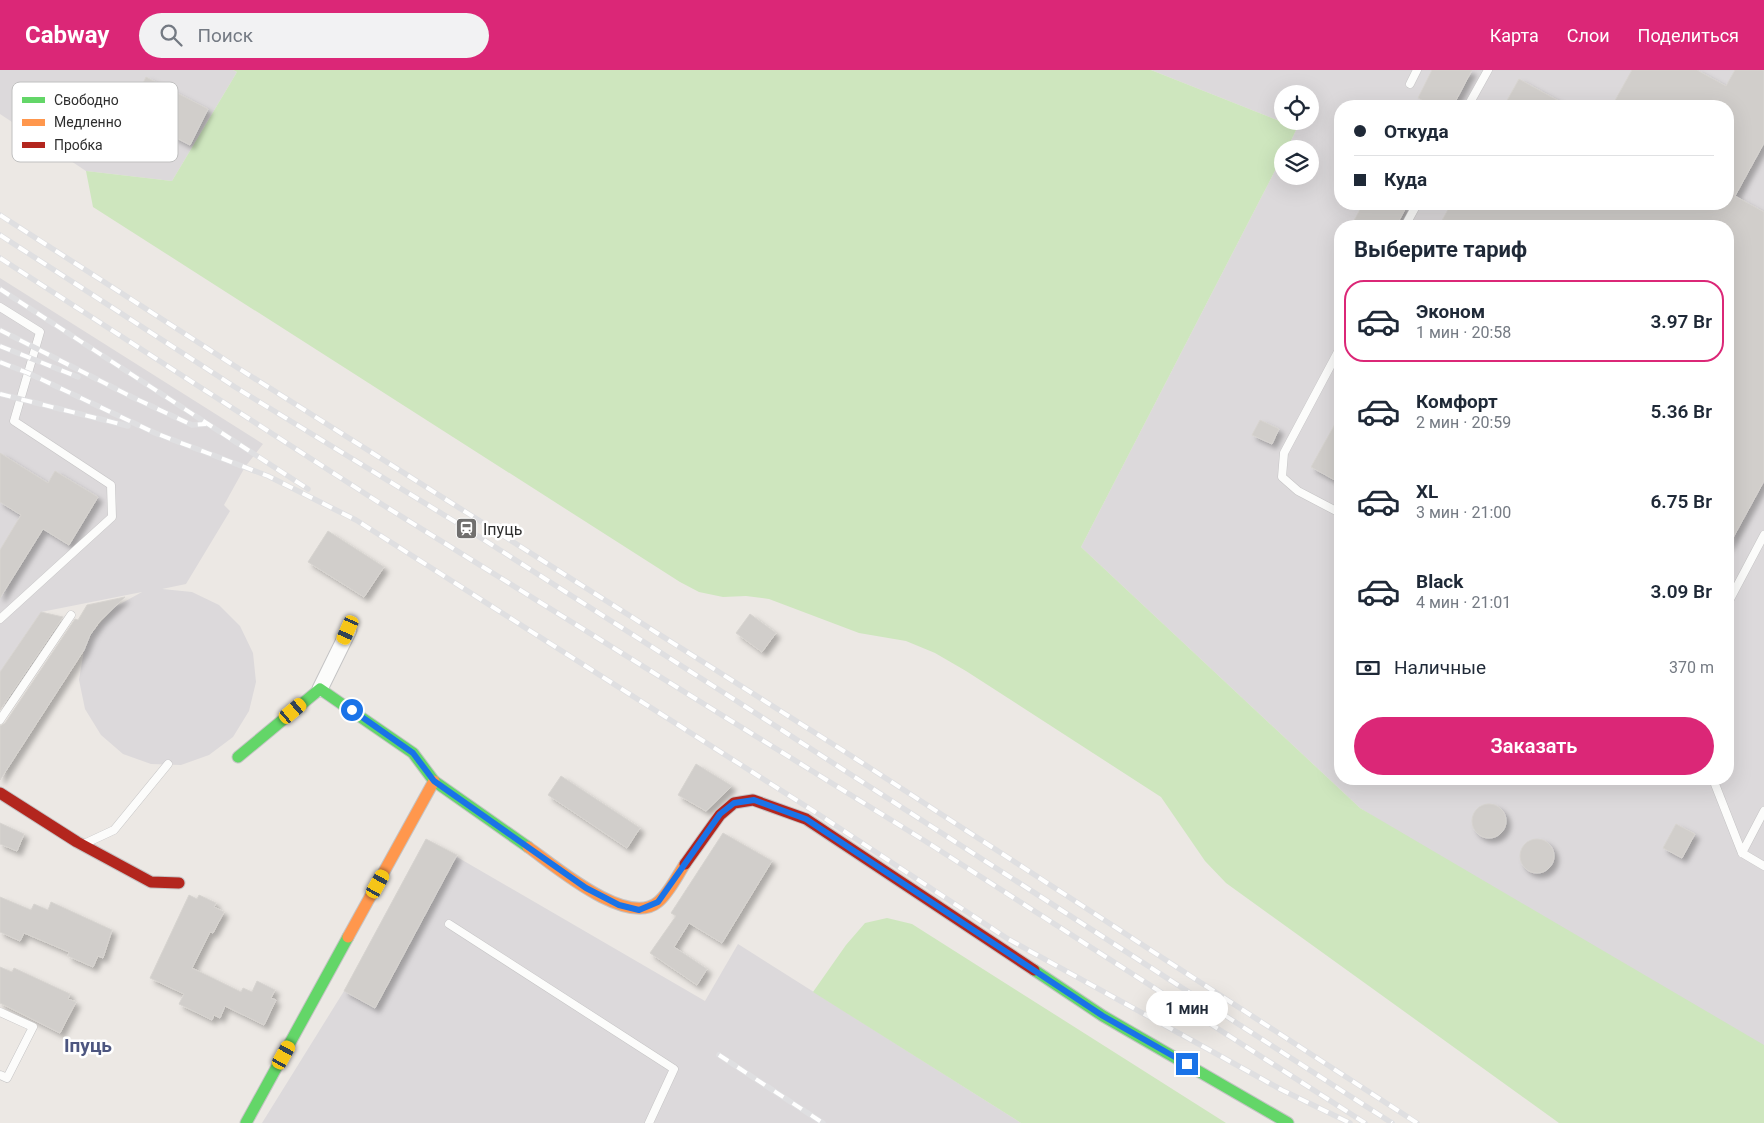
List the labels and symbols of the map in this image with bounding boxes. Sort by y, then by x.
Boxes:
legend [12,82,178,162]
text: Свободно [54,92,119,108]
text: Медленно [54,114,122,130]
text: Пробка [54,137,103,153]
station icon: Іпуць [455,517,479,541]
place label: Іпуць [483,520,522,539]
car [335,613,360,647]
car [276,696,309,726]
route start [341,699,363,721]
car [364,867,391,901]
callout: 1 мин [1146,992,1228,1026]
district label: Іпуць [64,1034,112,1057]
car [270,1038,297,1072]
route end [1176,1053,1198,1075]

